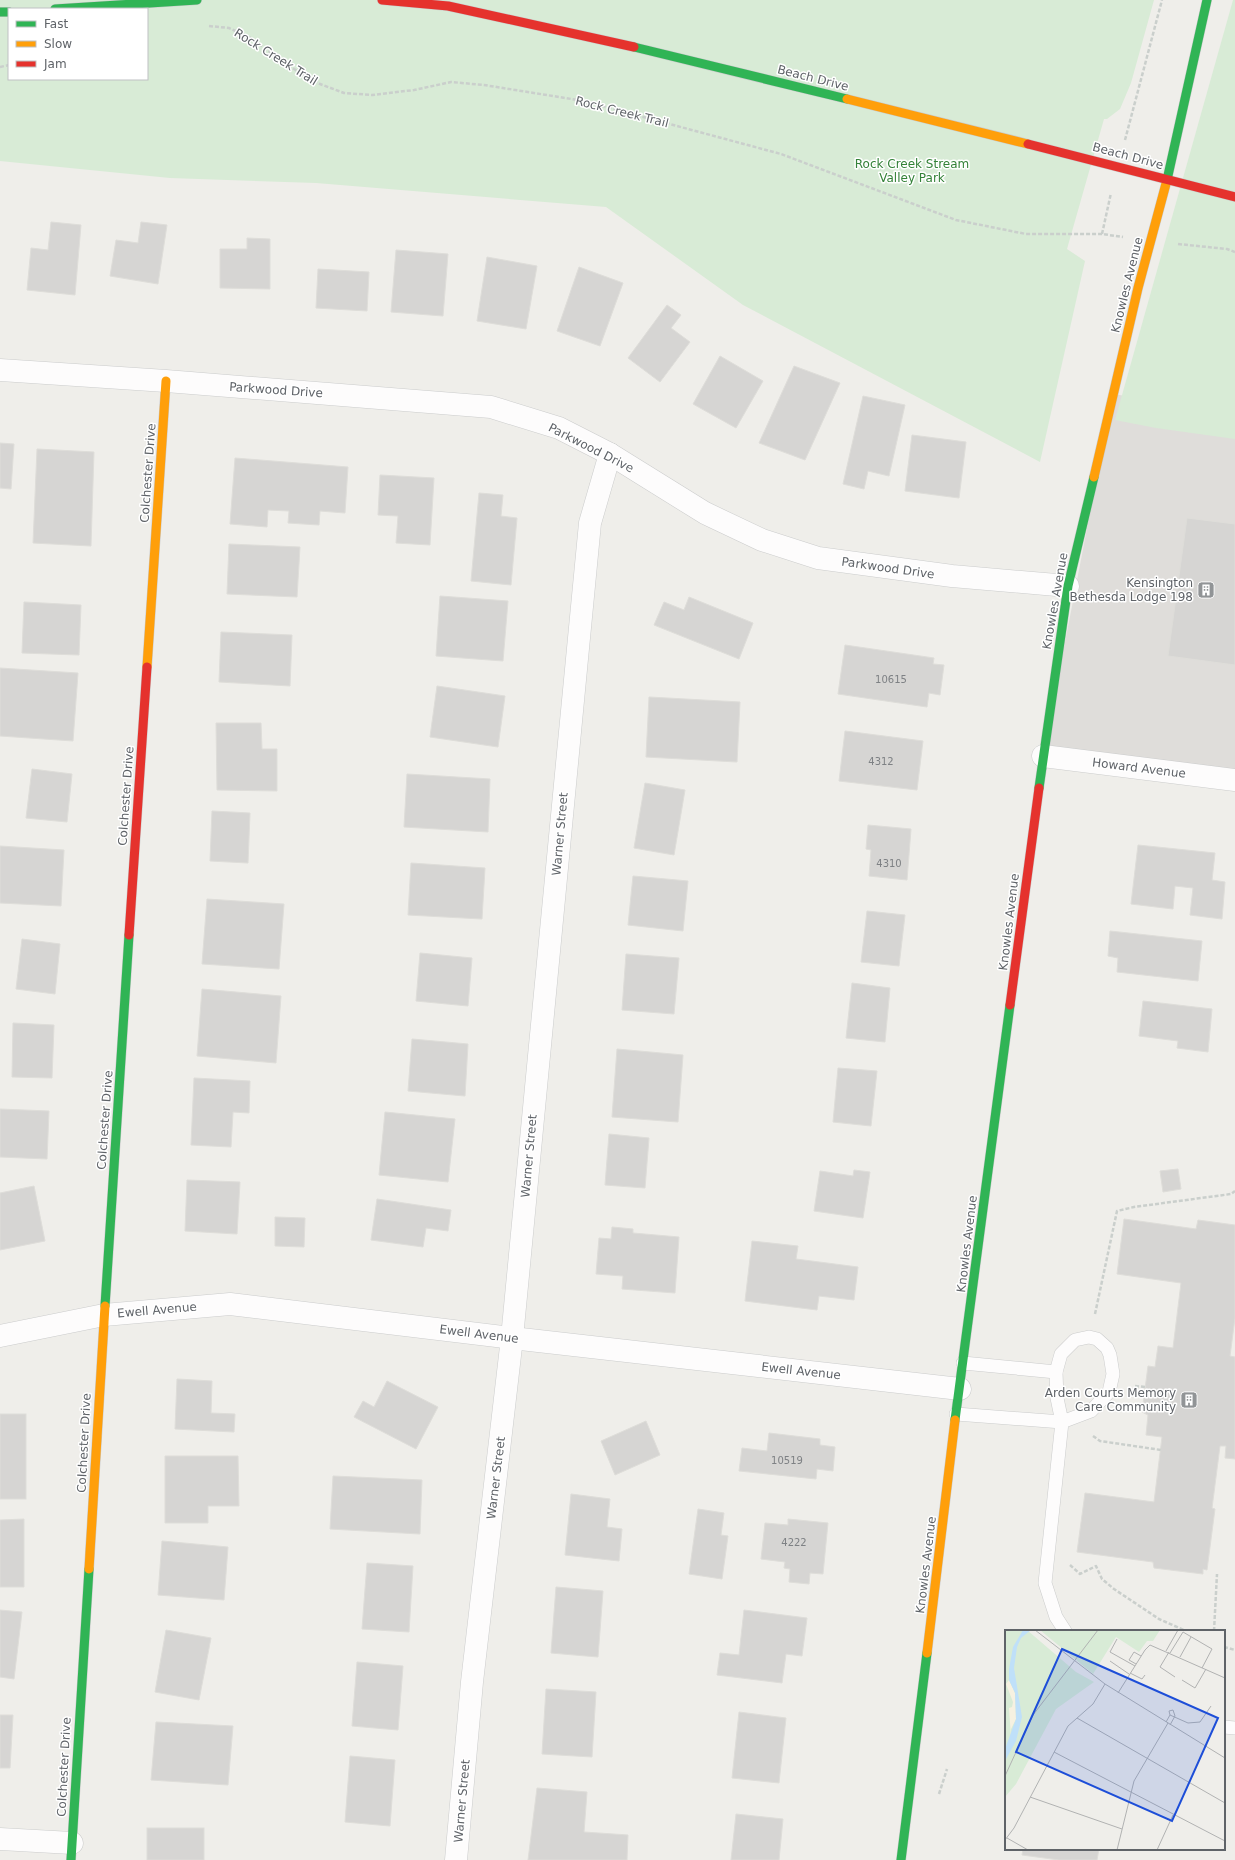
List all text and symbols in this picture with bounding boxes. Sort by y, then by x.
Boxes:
legend [8,8,148,80]
text: Fast [44,17,68,31]
street label: Rock Creek Trail [232,26,320,88]
text: Slow [44,37,72,51]
text: Jam [43,57,67,71]
street label: Beach Drive [776,62,850,94]
street label: Rock Creek Trail [574,94,670,130]
street label: Beach Drive [1091,140,1165,172]
park label: Rock Creek Stream Valley Park [855,157,969,185]
street label: Knowles Avenue [1108,236,1146,334]
street label: Parkwood Drive [229,380,323,400]
street label: Parkwood Drive [546,420,636,476]
street label: Colchester Drive [138,423,158,523]
street label: Knowles Avenue [1040,552,1070,650]
street label: Parkwood Drive [841,555,935,581]
place label: Kensington Bethesda Lodge 198 [1070,576,1193,604]
building icon: Kensington Bethesda Lodge 198 [1196,580,1216,600]
house number: 10615 [875,674,907,685]
street label: Colchester Drive [116,746,136,846]
street label: Howard Avenue [1091,755,1187,781]
house number: 4312 [868,756,894,767]
street label: Warner Street [549,792,571,876]
house number: 4310 [876,858,902,869]
street label: Knowles Avenue [996,873,1022,971]
street label: Colchester Drive [95,1070,115,1170]
street label: Warner Street [518,1114,540,1198]
street label: Knowles Avenue [954,1195,980,1293]
street label: Ewell Avenue [117,1300,197,1320]
street label: Ewell Avenue [439,1322,519,1346]
street label: Ewell Avenue [761,1360,841,1382]
place label: Arden Courts Memory Care Community [1045,1386,1176,1414]
building icon: Arden Courts Memory Care Community [1179,1390,1199,1410]
street label: Colchester Drive [74,1393,94,1493]
street label: Warner Street [484,1435,508,1520]
house number: 10519 [771,1455,803,1466]
street label: Knowles Avenue [913,1516,939,1614]
house number: 4222 [781,1537,807,1548]
inset map [1005,1630,1225,1850]
street label: Colchester Drive [54,1717,74,1817]
street label: Warner Street [451,1759,473,1843]

